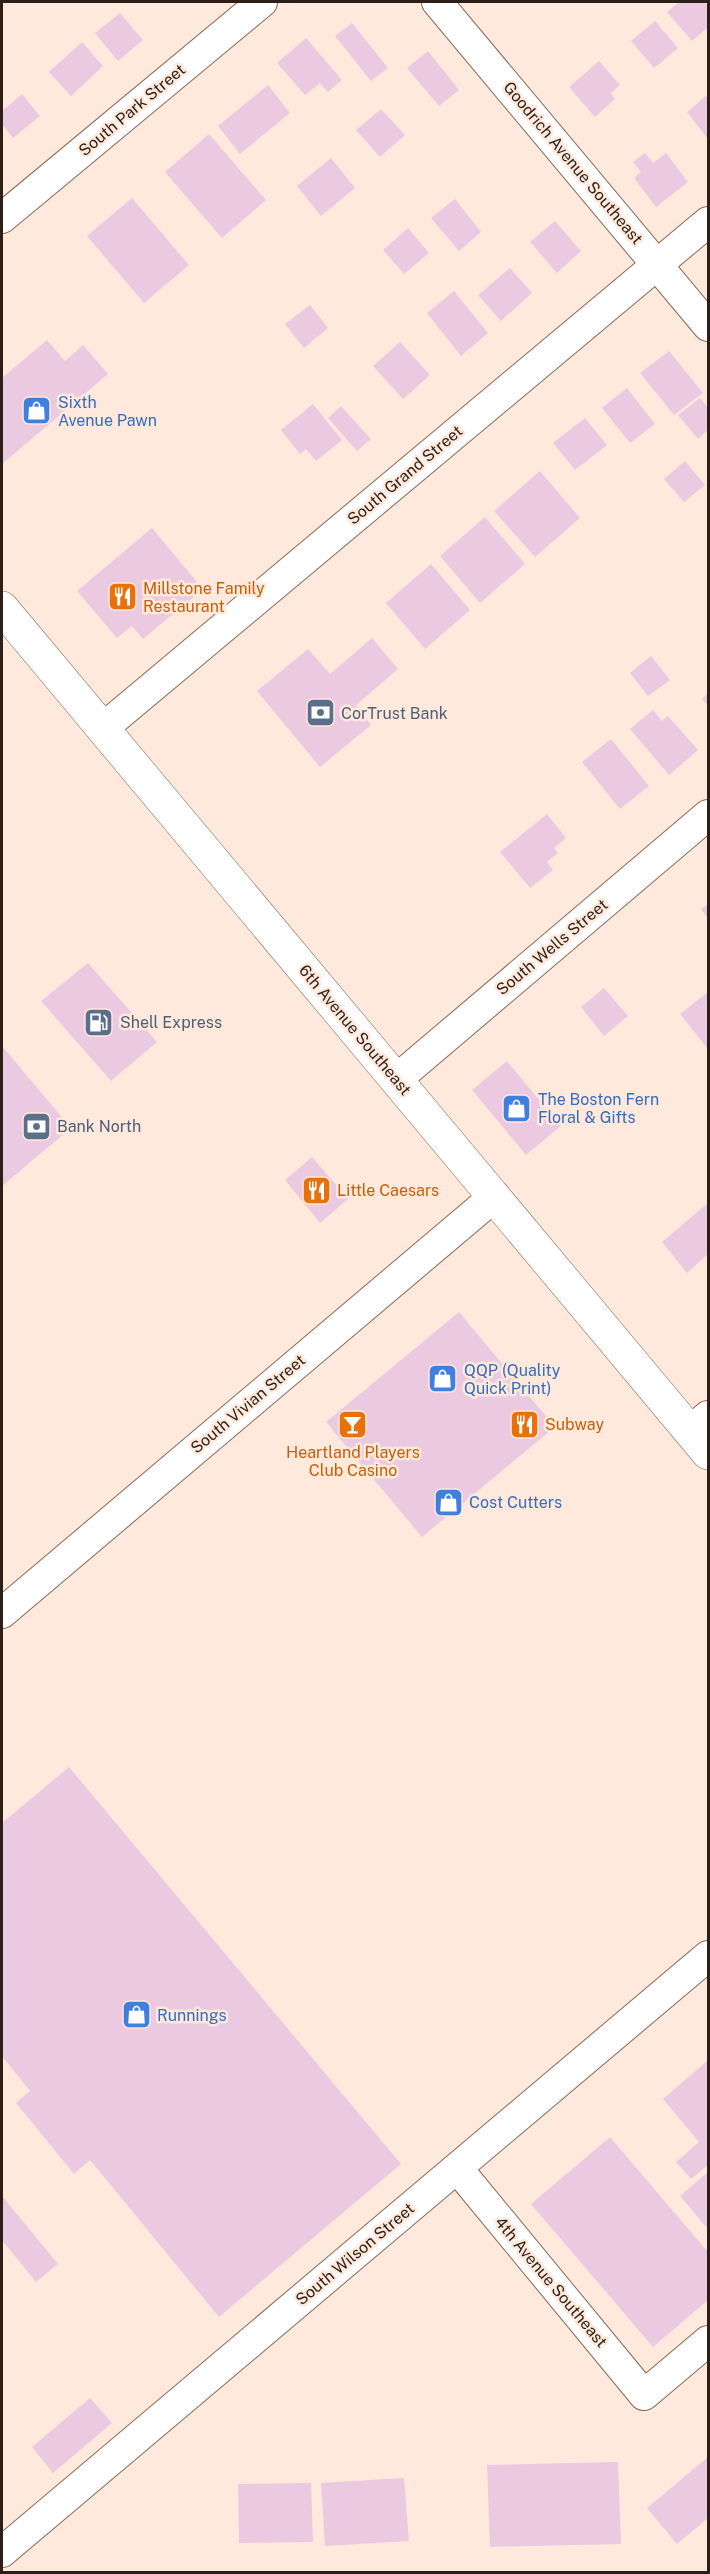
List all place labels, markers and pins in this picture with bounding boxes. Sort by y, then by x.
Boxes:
place label: Sixth Avenue Pawn [58,393,157,430]
shop icon: Sixth Avenue Pawn [21,395,53,427]
place label: Millstone Family Restaurant [143,579,265,616]
restaurant icon: Millstone Family Restaurant [106,581,138,613]
bank icon: CorTrust Bank [304,697,336,729]
place label: CorTrust Bank [341,704,448,723]
fuel station icon: Shell Express [83,1006,115,1038]
place label: Shell Express [120,1013,222,1032]
place label: The Boston Fern Floral & Gifts [538,1090,659,1127]
shop icon: The Boston Fern Floral & Gifts [501,1092,533,1124]
bank icon: Bank North [20,1110,52,1142]
place label: Bank North [57,1117,141,1136]
restaurant icon: Little Caesars [300,1174,332,1206]
place label: Little Caesars [337,1181,439,1200]
place label: QQP (Quality Quick Print) [464,1361,561,1398]
shop icon: QQP (Quality Quick Print) [427,1363,459,1395]
bar icon: Heartland Players Club Casino [337,1408,369,1440]
restaurant icon: Subway [508,1408,540,1440]
place label: Subway [545,1415,604,1434]
place label: Heartland Players Club Casino [286,1443,420,1480]
shop icon: Cost Cutters [432,1486,464,1518]
place label: Cost Cutters [469,1493,562,1512]
shop icon: Runnings [120,1999,152,2031]
place label: Runnings [157,2006,227,2025]

